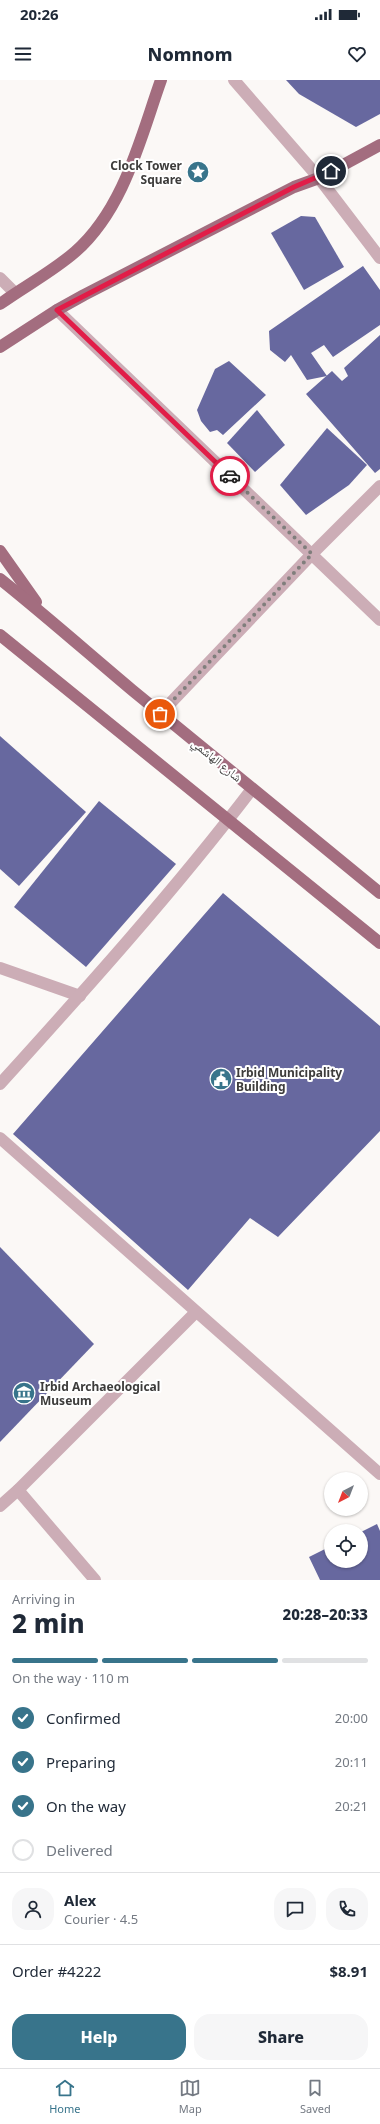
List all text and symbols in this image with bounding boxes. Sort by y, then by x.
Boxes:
text: 20:26 [20,4,59,24]
text: Nomnom [148,42,232,66]
icon: menu [12,43,34,65]
icon: heart [346,43,368,65]
pin [314,154,348,188]
place label: Clock Tower Square [110,157,183,188]
place icon: Clock Tower Square [185,159,211,185]
icon: home [320,160,342,182]
courier [210,456,250,496]
icon: car [219,465,241,487]
pin [143,697,177,731]
icon: bag [149,703,171,725]
street label: شارع الهاشمي [187,734,246,787]
place label: Irbid Municipality Building [236,1064,342,1095]
public building icon: Irbid Municipality Building [208,1066,234,1092]
place label: Irbid Archaeological Museum [40,1378,160,1409]
museum icon: Irbid Archaeological Museum [11,1380,37,1406]
north arrow [324,1472,368,1516]
map controls [324,1472,368,1568]
button: locate [324,1524,368,1568]
text: Arriving in [12,1590,75,1608]
text: 20:28–20:33 [283,1604,368,1624]
text: 2 min [12,1605,85,1641]
text: On the way · 110 m [12,1669,129,1687]
icon: check [12,1707,34,1729]
text: Confirmed [46,1708,121,1728]
text: 20:00 [335,1709,368,1727]
icon: check [12,1751,34,1773]
text: Preparing [46,1752,116,1772]
text: 20:11 [335,1753,368,1771]
icon: check [12,1795,34,1817]
text: On the way [46,1796,126,1816]
text: 20:21 [335,1797,368,1815]
text: Delivered [46,1840,113,1860]
button: person [12,1888,54,1930]
button: chat [274,1888,316,1930]
button: phone [326,1888,368,1930]
text: Alex [64,1890,96,1910]
text: Courier · 4.5 [64,1910,138,1928]
text: Order #4222 [12,1961,101,1981]
text: $8.91 [329,1961,368,1981]
button: Help [12,2014,186,2060]
button: Share [194,2014,368,2060]
tab: Home [49,2077,80,2116]
tab: Map [179,2077,202,2116]
tab: Saved [300,2077,331,2116]

